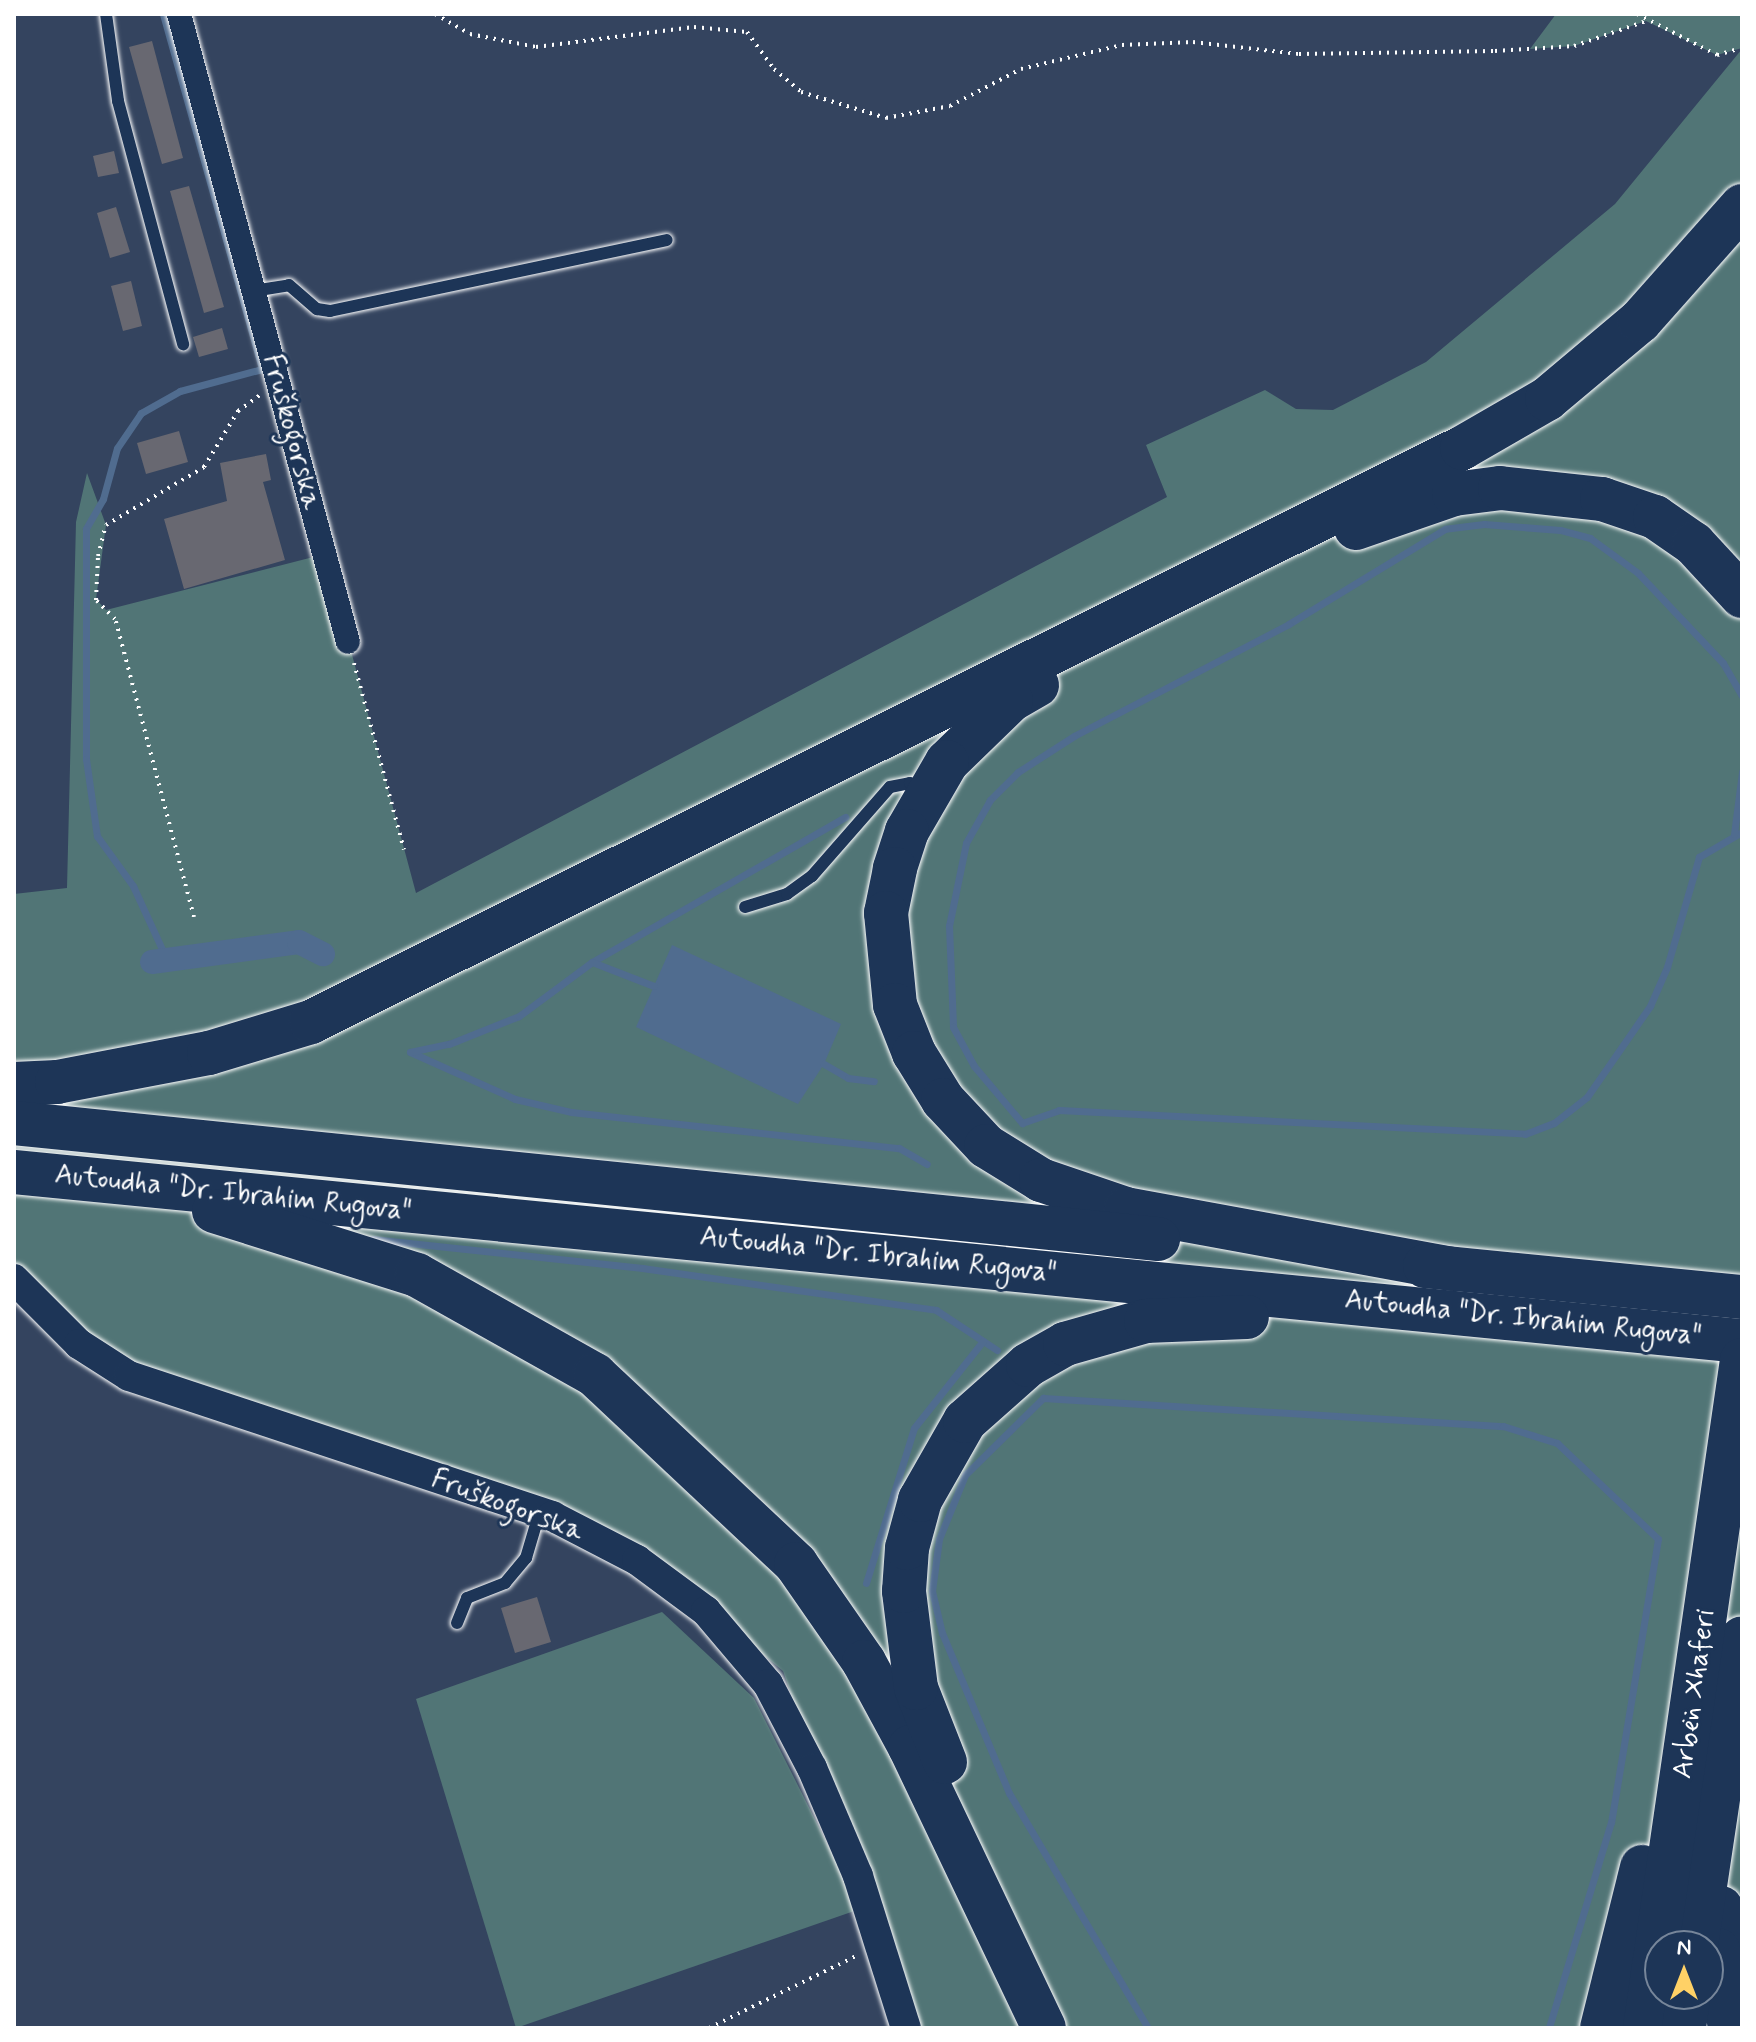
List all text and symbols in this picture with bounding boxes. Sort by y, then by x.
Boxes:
street label: Fruškogorska [254,351,328,513]
street label: Autoudha "Dr. Ibrahim Rugova" [53,1159,413,1229]
street label: Autoudha "Dr. Ibrahim Rugova" [698,1221,1058,1291]
street label: Autoudha "Dr. Ibrahim Rugova" [1343,1284,1703,1354]
street label: Fruškogorska [426,1463,588,1549]
street label: Arbën Xhaferi [1667,1609,1723,1779]
north arrow [1644,1930,1724,2010]
text: N [1677,1934,1691,1962]

